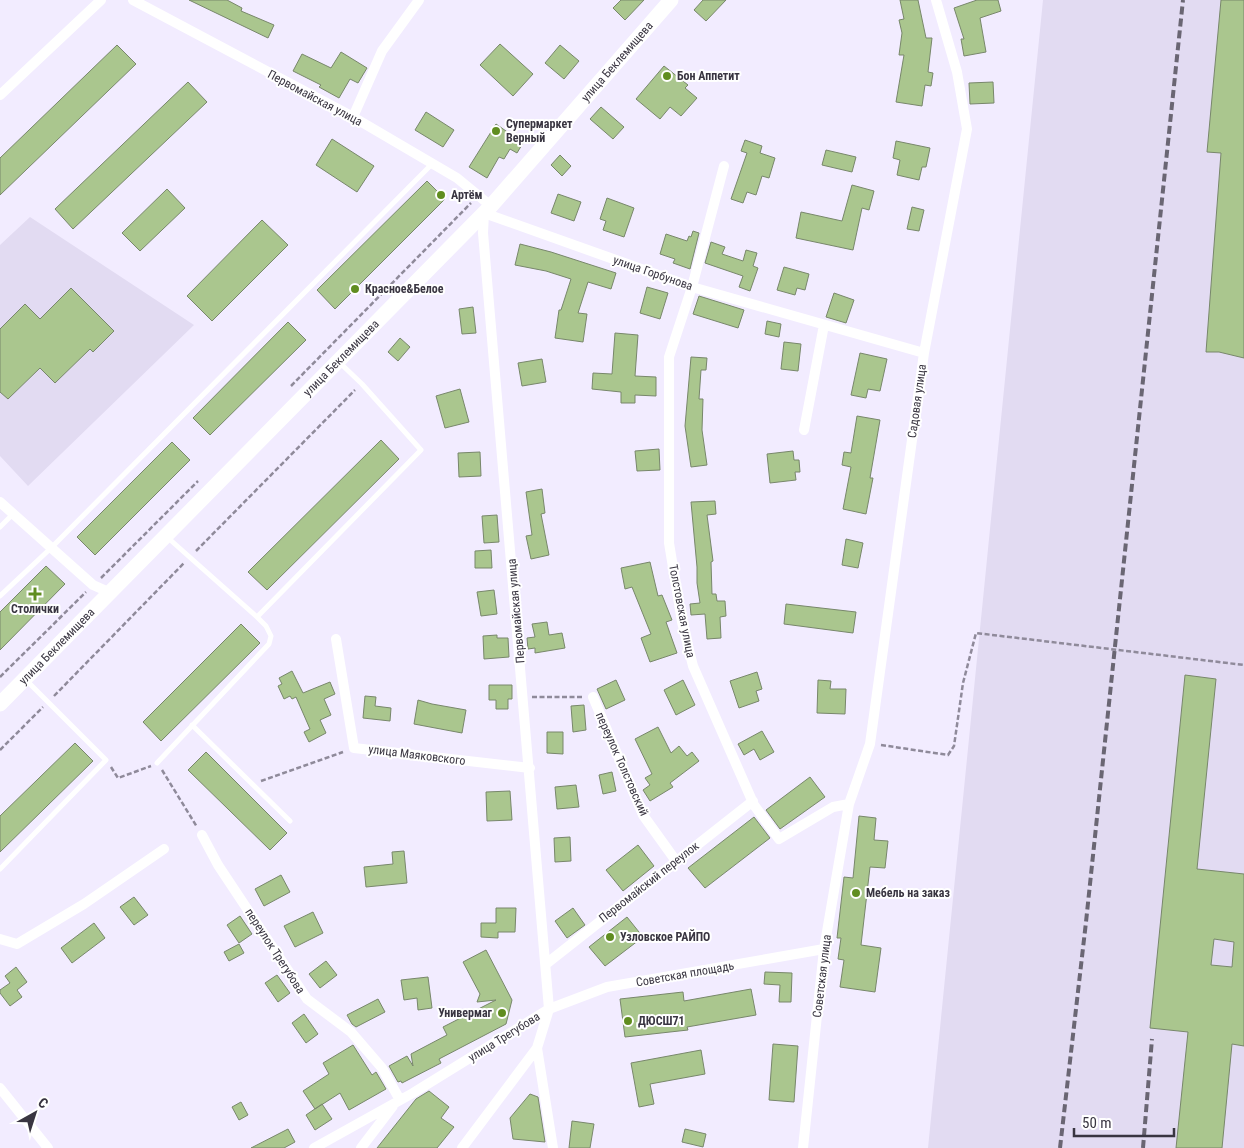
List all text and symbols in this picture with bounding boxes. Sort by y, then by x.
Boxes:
street label: улица Беклемищева [578,19,656,105]
street label: Первомайская улица [265,67,365,129]
place label: Бон Аппетит [677,69,740,83]
marker: Бон Аппетит [661,70,673,82]
place label: Супермаркет Верный [506,117,573,145]
marker: Супермаркет Верный [490,125,502,137]
place label: Артём [451,188,482,202]
marker: Артём [435,189,447,201]
street label: улица Горбунова [611,253,695,293]
place label: Красное&Белое [365,282,444,296]
marker: Красное&Белое [349,283,361,295]
street label: улица Беклемищева [301,317,382,399]
street label: Садовая улица [905,363,929,439]
street label: Первомайская улица [504,558,528,664]
street label: Толстовская улица [666,563,698,659]
marker: Столички [29,588,41,600]
place label: Столички [11,602,59,616]
street label: улица Беклемищева [16,605,98,687]
street label: переулок Толстовский [593,710,651,818]
street label: улица Маяковского [368,742,466,768]
street label: Первомайский переулок [596,839,702,925]
place label: Мебель на заказ [866,886,950,900]
marker: Мебель на заказ [850,887,862,899]
street label: переулок Трегубова [242,906,308,996]
place label: Узловское РАЙПО [620,929,710,944]
marker: Узловское РАЙПО [604,931,616,943]
street label: Советская улица [810,933,834,1018]
street label: Советская площадь [635,958,735,990]
place label: Универмаг [438,1006,493,1020]
marker: Универмаг [496,1007,508,1019]
street label: улица Трегубова [466,1009,543,1065]
place label: ДЮСШ71 [638,1014,685,1028]
marker: ДЮСШ71 [622,1015,634,1027]
north arrow [10,1088,60,1138]
text: С [35,1094,51,1112]
scale bar [1074,1106,1174,1138]
text: 50 m [1082,1114,1112,1132]

